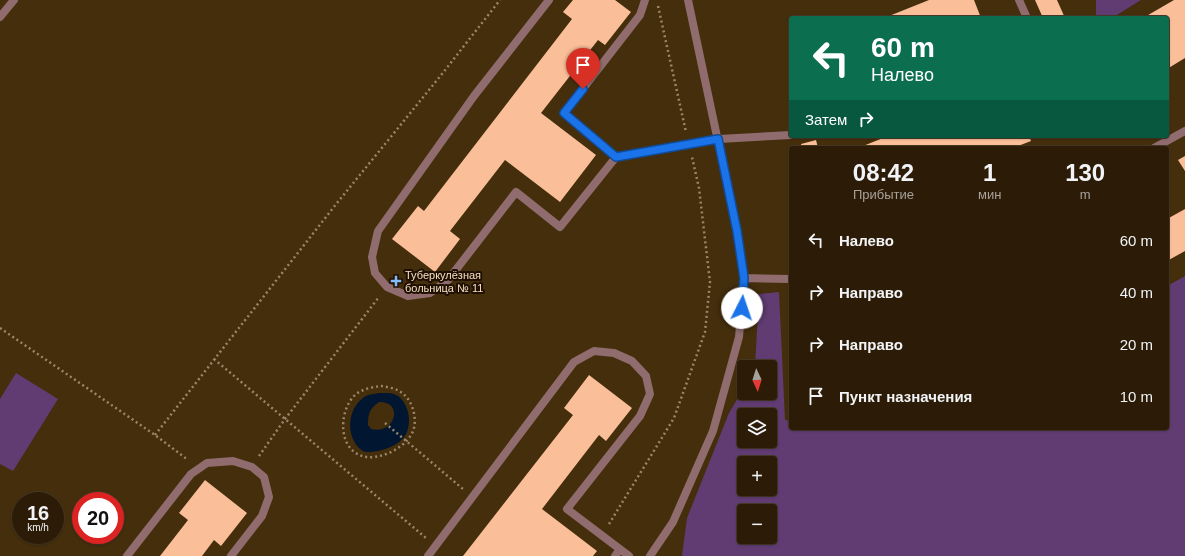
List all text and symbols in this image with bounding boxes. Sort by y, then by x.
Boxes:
icon: left [805,32,857,84]
text: 60 m [871,32,935,63]
pin [566,48,600,89]
icon: arrive [572,54,594,76]
text: Налево [871,65,934,85]
icon: right [855,108,877,130]
text: Затем [805,111,847,128]
text: 08:42 [853,159,914,186]
text: 1 [983,159,996,186]
text: 130 [1065,159,1105,186]
text: Прибытие [853,187,914,202]
text: мин [978,187,1001,202]
text: m [1080,187,1091,202]
icon: left [805,229,827,251]
text: Налево [839,232,894,249]
text: 60 m [1120,232,1153,249]
place label: Туберкулёзная больница № 11 [405,269,483,294]
marker: Туберкулёзная больница № 11 [390,275,402,287]
icon: right [805,281,827,303]
text: Направо [839,284,903,301]
text: 40 m [1120,284,1153,301]
position arrow [721,287,763,329]
icon: right [805,333,827,355]
text: Направо [839,336,903,353]
text: 20 m [1120,336,1153,353]
north arrow [737,360,777,400]
map controls [737,360,777,544]
icon: arrive [805,385,827,407]
text: Пункт назначения [839,388,972,405]
text: 10 m [1120,388,1153,405]
button: layers [737,408,777,448]
button: + [737,456,777,496]
speed limit sign: 20 [72,492,124,544]
text: 16 [27,502,49,524]
button: − [737,504,777,544]
text: km/h [27,522,49,533]

